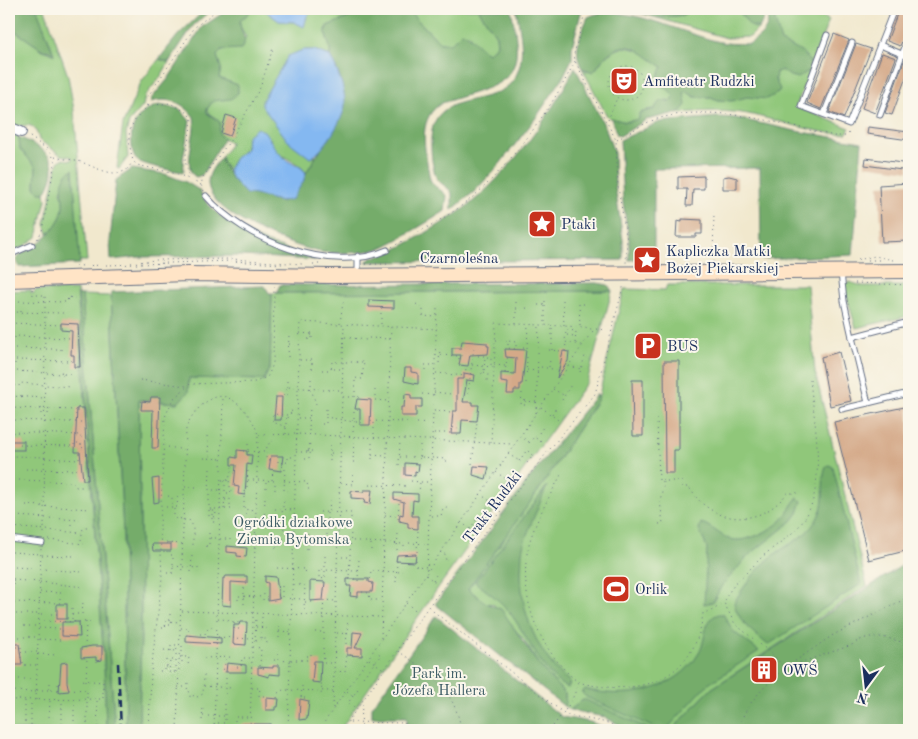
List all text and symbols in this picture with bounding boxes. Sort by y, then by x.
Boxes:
theatre icon: Amfiteatr Rudzki [609,66,639,96]
place label: Amfiteatr Rudzki [643,75,755,90]
place icon: Ptaki [527,209,557,239]
place label: Ptaki [561,218,596,233]
place icon: Kapliczka Matki Bożej Piekarskiej [632,245,662,275]
place label: Kapliczka Matki Bożej Piekarskiej [666,245,779,277]
street label: Czarnoleśna [420,252,499,267]
parking icon: BUS [633,331,663,361]
place label: BUS [667,340,698,355]
street label: Trakt Rudzki [461,469,525,547]
park label: Ogródki działkowe Ziemia Bytomska [234,516,353,548]
sports icon: Orlik [601,574,631,604]
place label: Orlik [635,583,668,598]
building icon: OWŚ [749,655,779,685]
place label: OWŚ [783,660,818,679]
north arrow [840,662,890,712]
park label: Park im. Józefa Hallera [392,667,486,699]
text: N [856,689,870,706]

